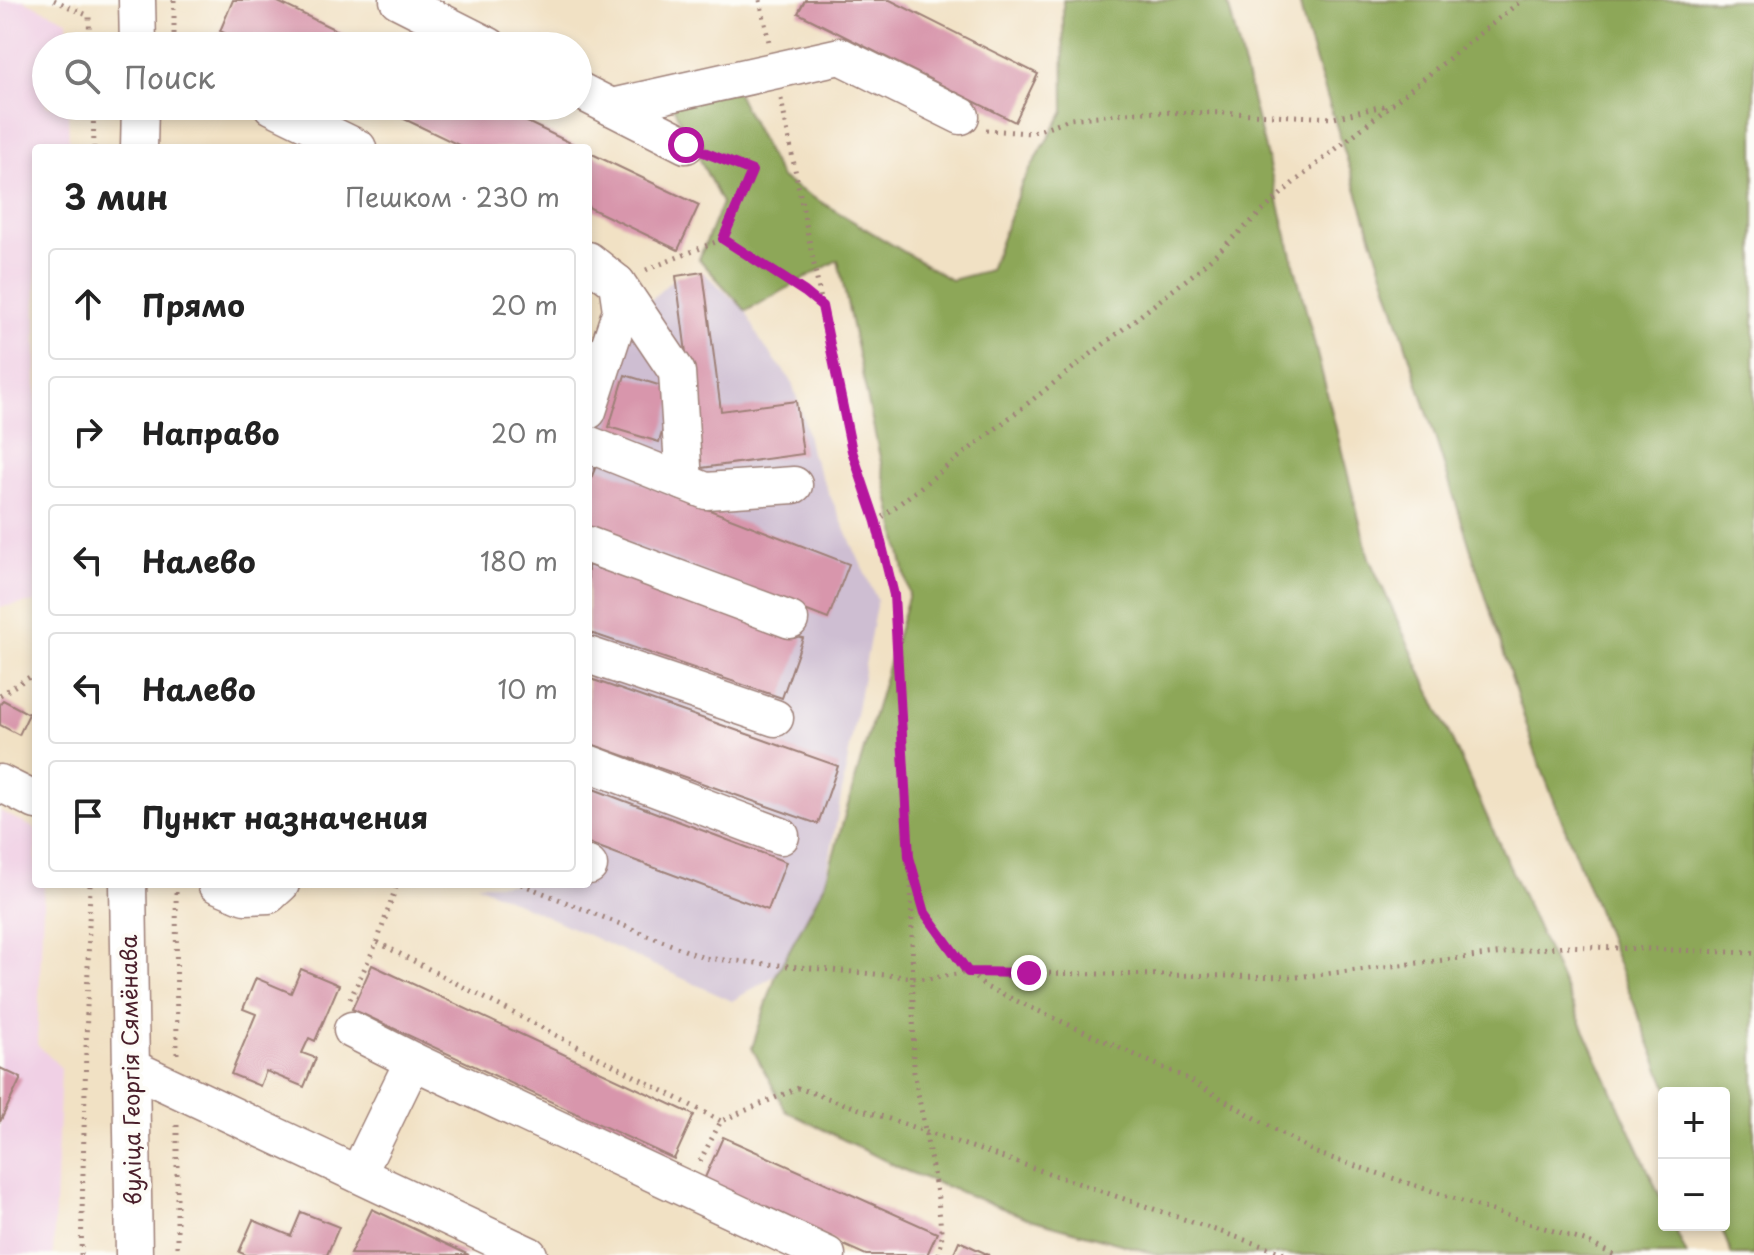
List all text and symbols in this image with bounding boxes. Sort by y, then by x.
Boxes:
search box [32,32,592,120]
icon: search [60,54,104,98]
text: Поиск [124,54,215,99]
route start [668,127,704,163]
text: 3 мин [64,170,168,222]
text: Пешком · 230 m [345,177,560,216]
icon: ahead [66,282,110,326]
text: Прямо [142,282,245,327]
text: 20 m [491,285,558,324]
icon: right [66,410,110,454]
text: Направо [142,410,280,455]
text: 20 m [491,413,558,452]
icon: left [66,538,110,582]
text: Налево [142,538,256,583]
text: 180 m [480,541,558,580]
icon: left [66,666,110,710]
text: Налево [142,666,256,711]
text: 10 m [497,669,558,708]
icon: arrive [66,794,110,838]
text: Пункт назначения [142,794,428,839]
street label: вуліца Георгія Сямёнава [111,934,148,1206]
route end [1011,955,1047,991]
map controls [1658,1087,1730,1231]
button: + [1658,1087,1730,1159]
button: − [1658,1159,1730,1231]

